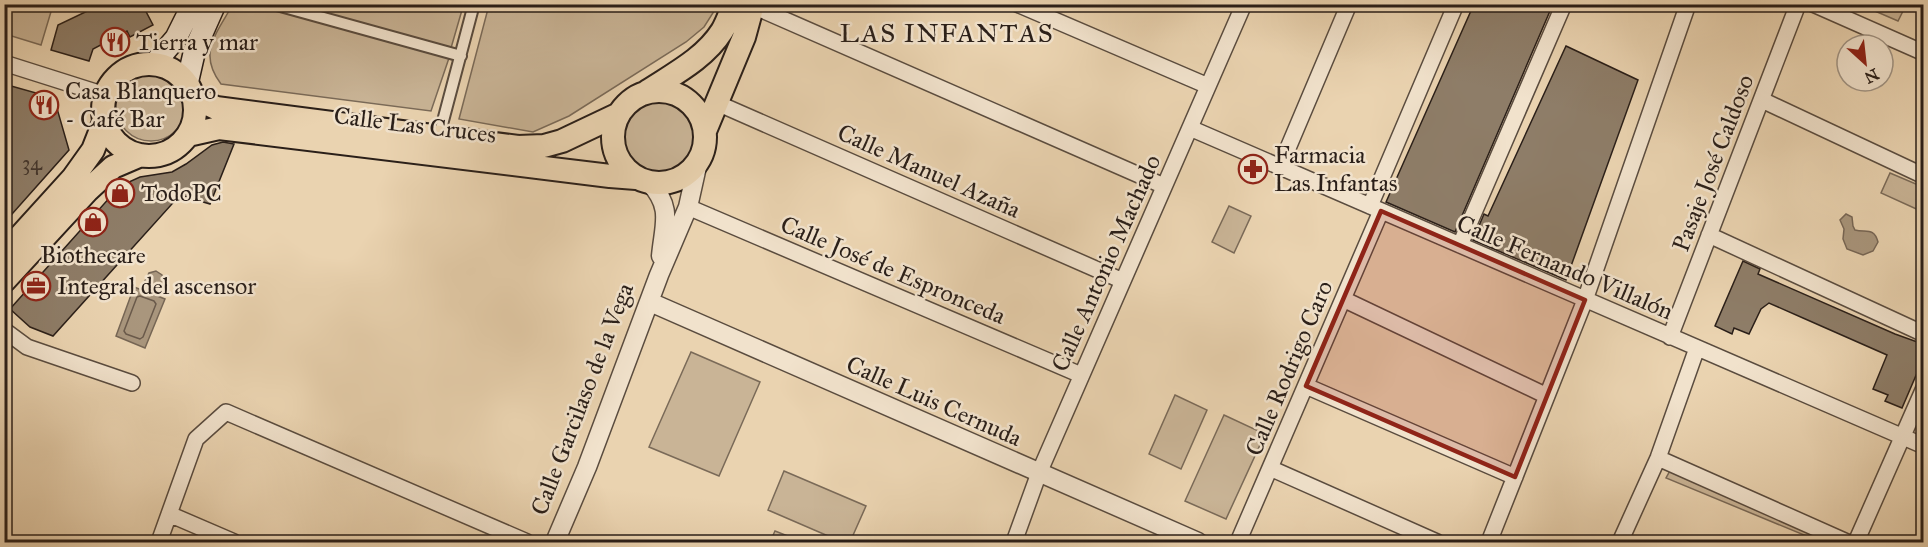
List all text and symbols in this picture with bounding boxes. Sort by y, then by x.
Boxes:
district label: LAS INFANTAS [840,17,1054,49]
restaurant icon: Tierra y mar [99,26,131,58]
place label: Tierra y mar [136,27,258,57]
north arrow [1835,33,1895,93]
text: N [1861,64,1882,88]
street label: Pasaje José Caldoso [1665,70,1761,256]
place label: Casa Blanquero - Café Bar [65,76,216,134]
restaurant icon: Casa Blanquero - Café Bar [28,89,60,121]
street label: Calle Las Cruces [332,100,498,150]
street label: Calle Manuel Azaña [833,117,1026,225]
place label: Farmacia Las Infantas [1274,140,1398,198]
house number: 34 [22,150,43,176]
street label: Calle Antonio Machado [1045,150,1167,376]
pharmacy icon: Farmacia Las Infantas [1237,153,1269,185]
shop icon: TodoPC [104,177,136,209]
place label: TodoPC [141,178,222,208]
shop icon: Biothecare [77,206,109,238]
street label: Calle Fernando Villalón [1452,208,1678,326]
street label: Calle José de Espronceda [776,209,1011,331]
place label: Biothecare [40,240,146,270]
office icon: Integral del ascensor [20,270,52,302]
place label: Integral del ascensor [57,271,256,301]
street label: Calle Rodrigo Caro [1239,276,1339,460]
street label: Calle Garcilaso de la Vega [524,278,640,519]
street label: Calle Luis Cernuda [842,349,1027,453]

